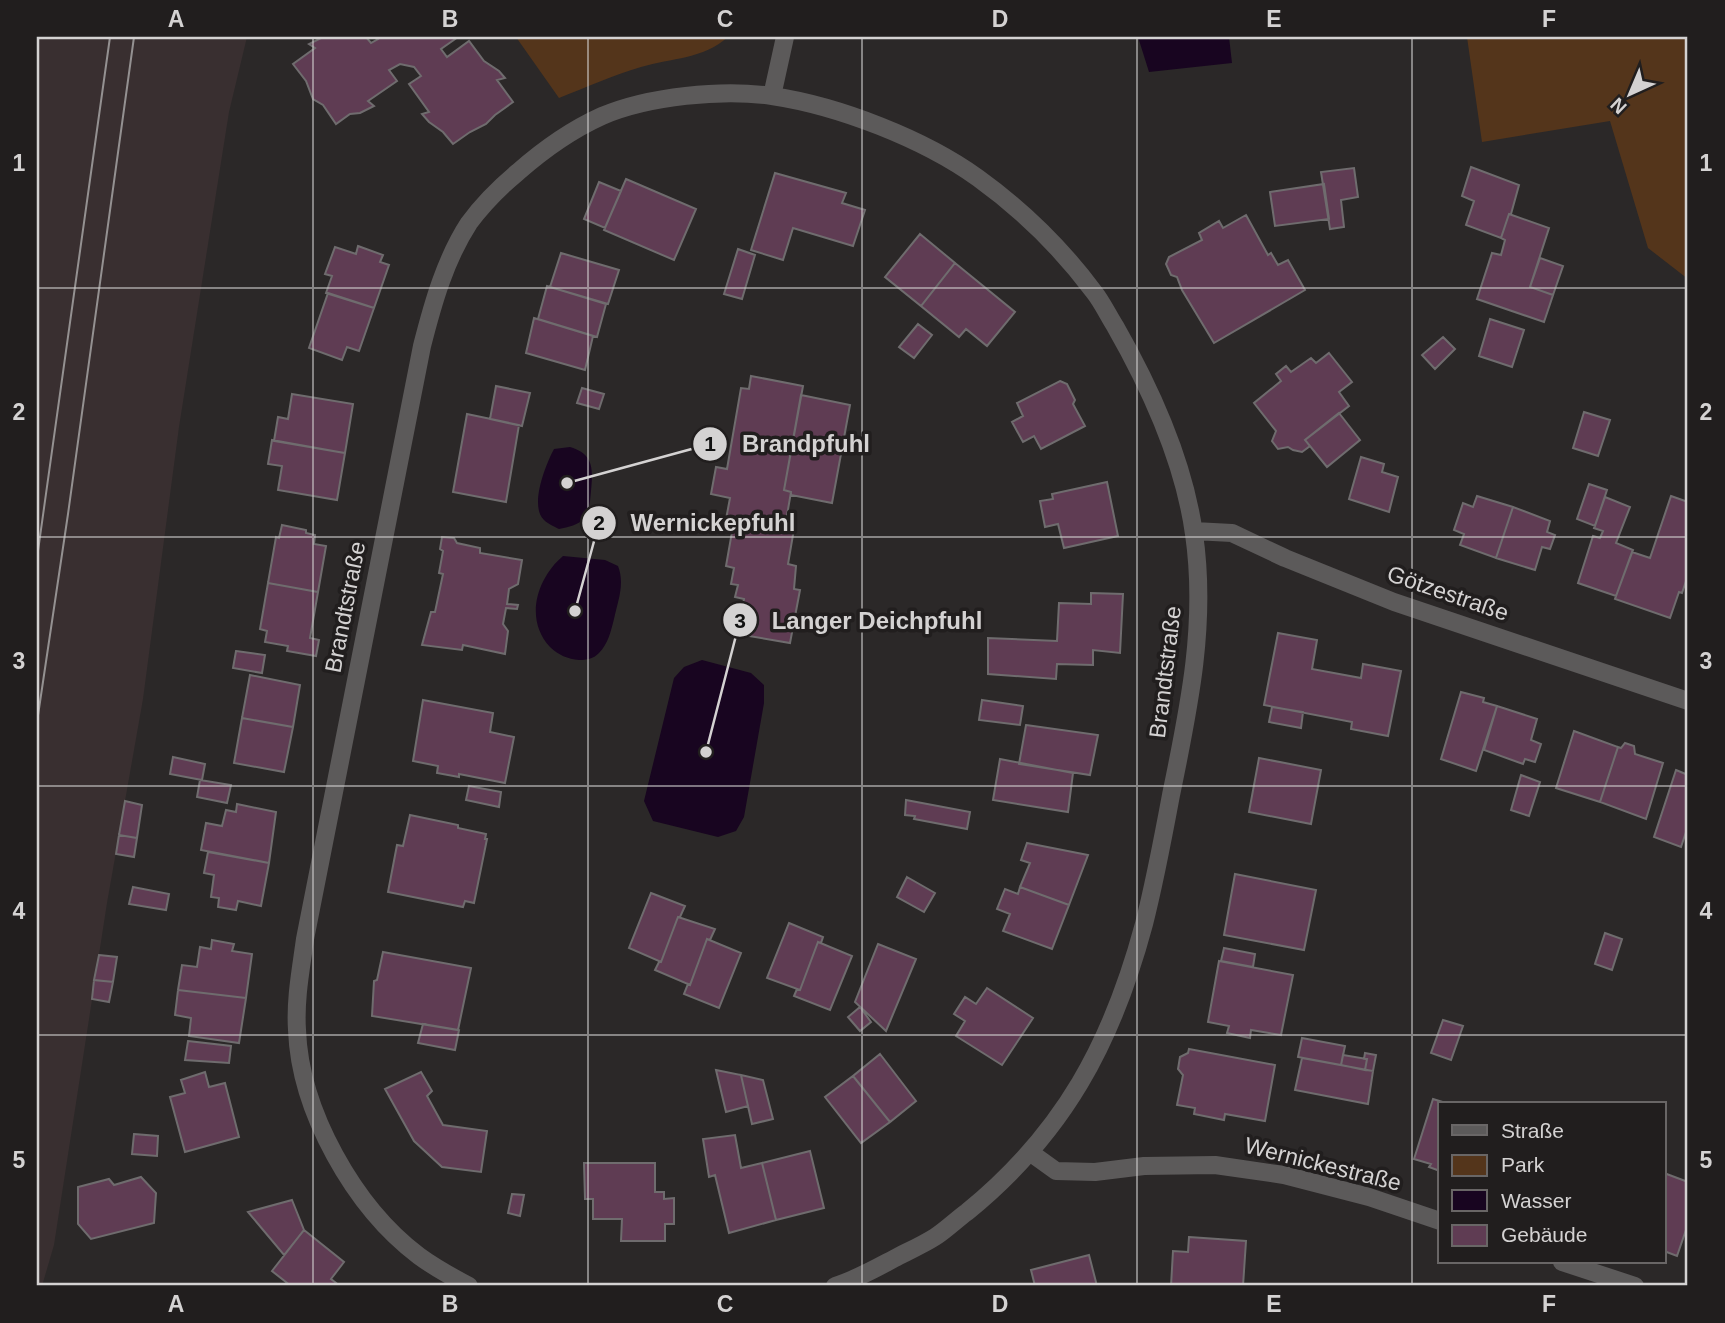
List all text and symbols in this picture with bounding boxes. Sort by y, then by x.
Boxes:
text: A [168,6,184,32]
text: B [442,6,458,32]
text: C [717,6,733,32]
text: D [992,6,1008,32]
text: E [1266,6,1282,32]
text: F [1542,6,1556,32]
north arrow [1596,60,1666,130]
text: N [1606,94,1631,118]
text: 1 [13,150,26,176]
text: 1 [1700,150,1713,176]
text: 2 [13,399,25,425]
text: 2 [1700,399,1712,425]
callout: Brandpfuhl [693,421,884,466]
text: Brandpfuhl [742,430,870,457]
text: 1 [704,432,716,455]
callout: Wernickepfuhl [582,500,810,545]
text: Wernickepfuhl [631,509,795,536]
text: 2 [593,511,605,534]
street label: Brandtstraße [320,539,370,675]
street label: Götzestraße [1384,560,1512,626]
callout: Langer Deichpfuhl [723,598,996,643]
street label: Brandtstraße [1144,604,1186,740]
text: Langer Deichpfuhl [772,607,982,634]
text: 3 [734,609,746,632]
text: 3 [13,648,25,674]
text: 3 [1700,648,1712,674]
text: 4 [13,898,26,924]
text: 4 [1700,898,1713,924]
legend [1438,1102,1666,1264]
text: Straße [1501,1119,1564,1142]
street label: Wernickestraße [1242,1132,1404,1196]
text: 5 [13,1147,26,1173]
text: 5 [1700,1147,1713,1173]
text: Park [1501,1153,1545,1176]
text: Wasser [1501,1189,1571,1212]
text: Gebäude [1501,1223,1587,1246]
text: A [168,1291,184,1317]
text: B [442,1291,458,1317]
text: C [717,1291,733,1317]
text: D [992,1291,1008,1317]
text: E [1266,1291,1282,1317]
text: F [1542,1291,1556,1317]

